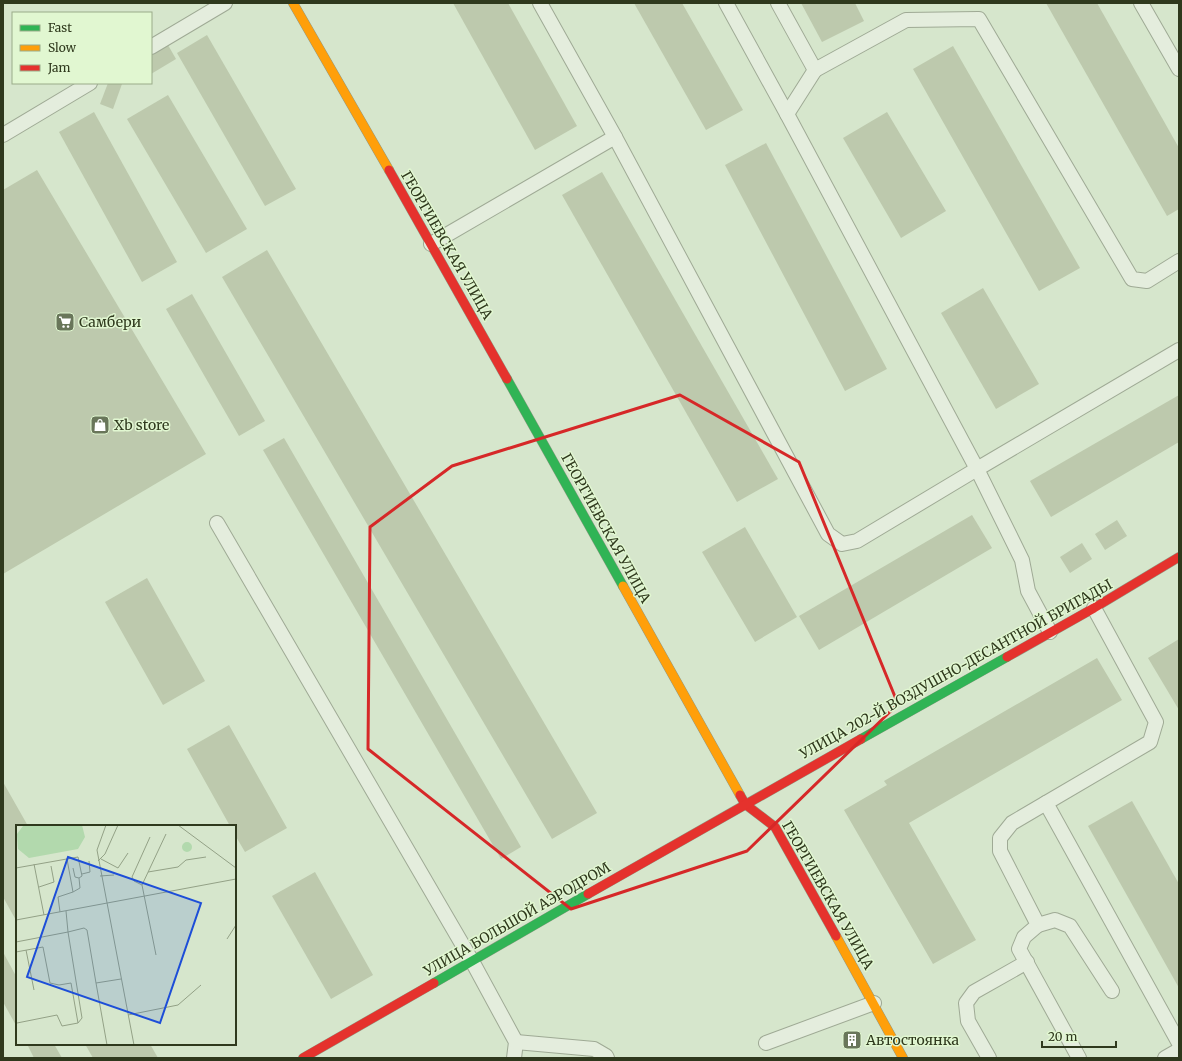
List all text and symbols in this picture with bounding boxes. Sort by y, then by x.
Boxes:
legend [12,12,152,84]
text: Fast [48,20,72,35]
text: Slow [48,40,77,55]
text: Jam [47,60,71,75]
street label: ГЕОРГИЕВСКАЯ УЛИЦА [397,168,497,323]
supermarket icon: Самбери [54,311,76,333]
place label: Самбери [79,313,141,331]
shop icon: Xb store [89,414,111,436]
place label: Xb store [114,416,169,434]
street label: ГЕОРГИЕВСКАЯ УЛИЦА [557,450,655,606]
street label: УЛИЦА 202-Й ВОЗДУШНО-ДЕСАНТНОЙ БРИГАДЫ [796,575,1115,763]
street label: ГЕОРГИЕВСКАЯ УЛИЦА [778,818,878,973]
inset map [16,825,236,1045]
street label: УЛИЦА БОЛЬШОЙ АЭРОДРОМ [420,858,614,980]
scale bar [1042,1023,1116,1049]
building icon: Автостоянка [841,1029,863,1051]
text: 20 m [1048,1029,1077,1044]
place label: Автостоянка [865,1031,960,1049]

